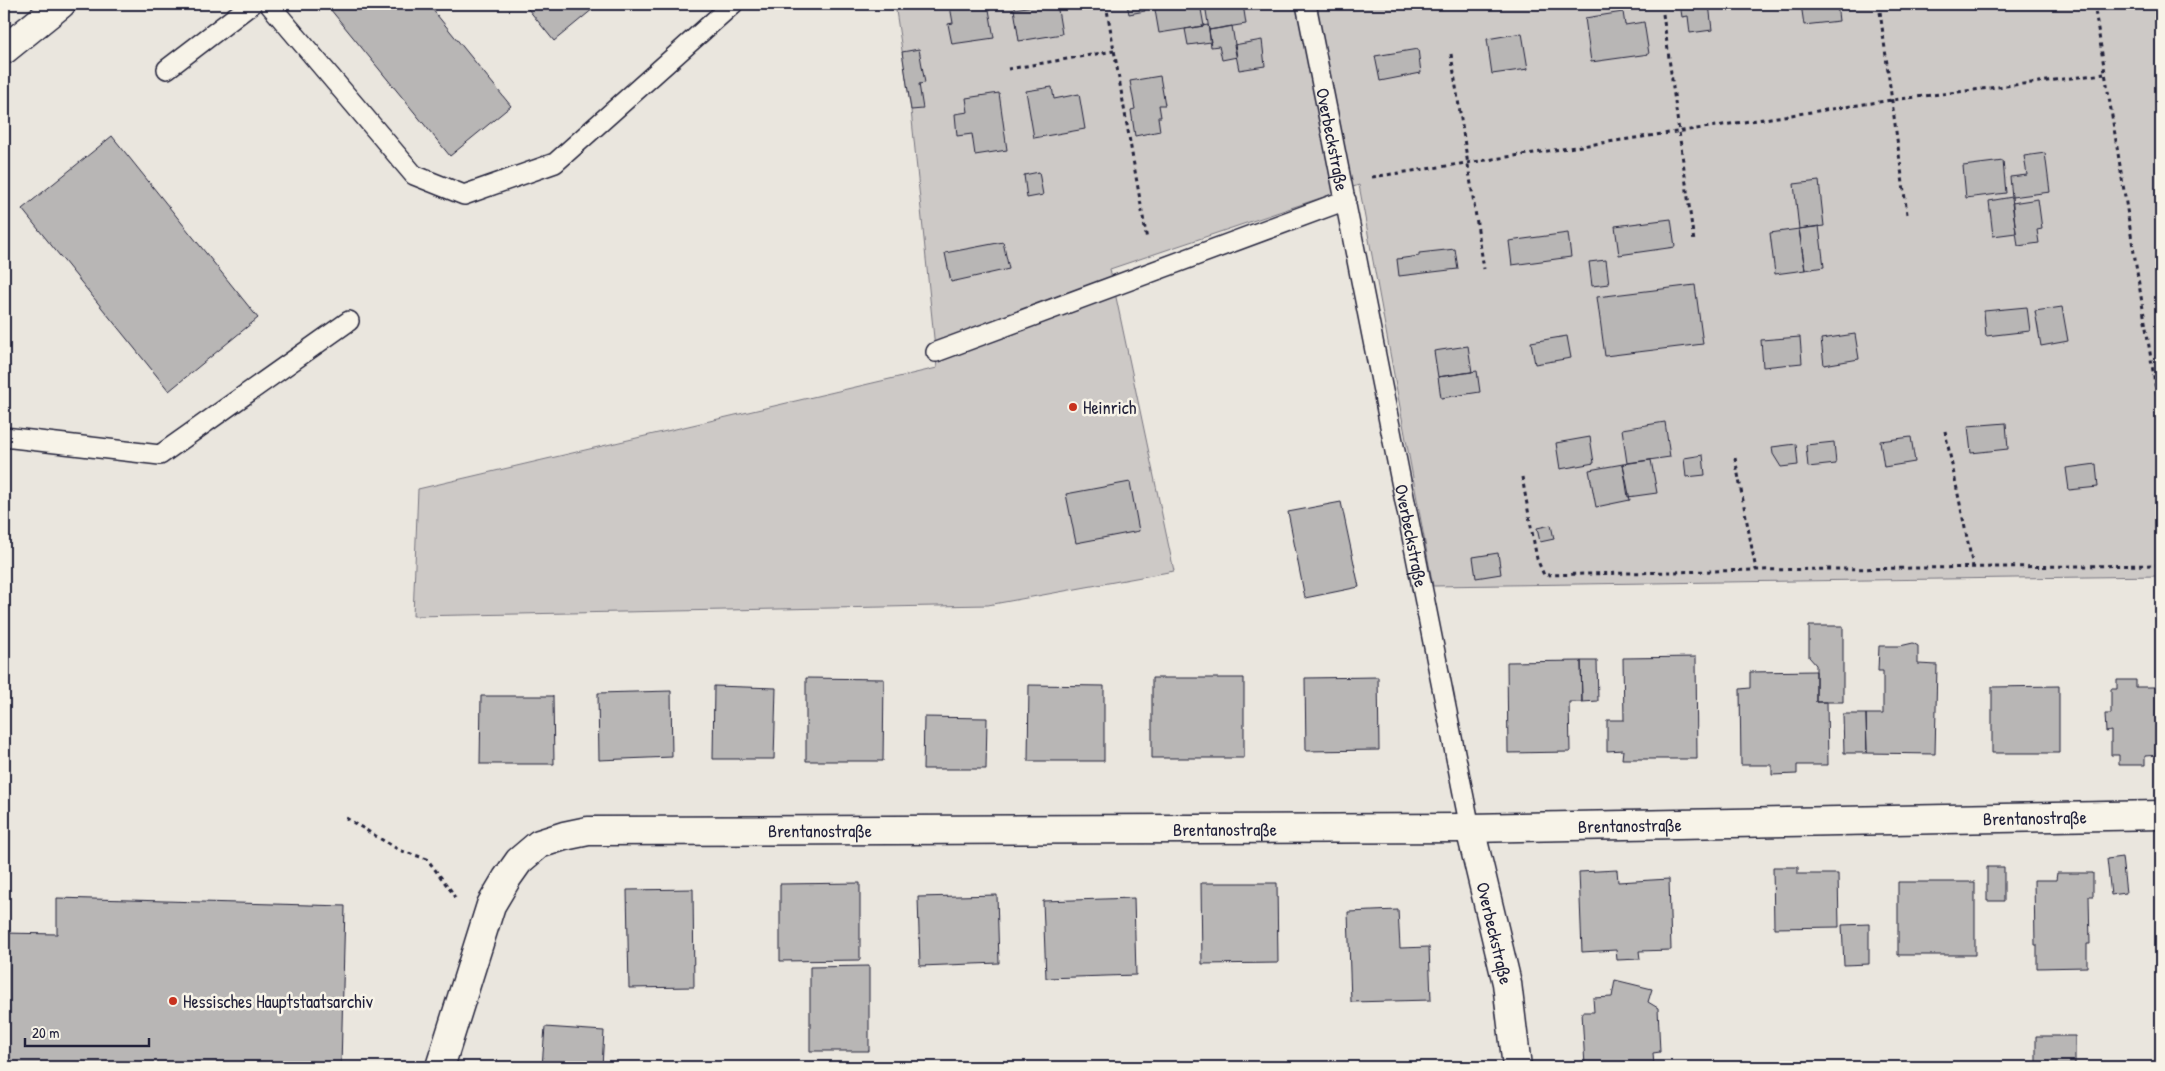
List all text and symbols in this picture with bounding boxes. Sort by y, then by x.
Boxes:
street label: Overbeckstraße [1311,86,1355,193]
place label: Heinrich [1083,395,1137,420]
marker: Heinrich [1067,401,1079,413]
street label: Overbeckstraße [1389,482,1434,589]
street label: Brentanostraße [1983,804,2087,831]
street label: Brentanostraße [1578,812,1682,838]
street label: Brentanostraße [1173,816,1277,842]
street label: Brentanostraße [768,818,872,843]
street label: Overbeckstraße [1471,879,1519,987]
place label: Hessisches Hauptstaatsarchiv [183,989,373,1014]
marker: Hessisches Hauptstaatsarchiv [167,995,179,1007]
scale bar [25,1016,149,1048]
text: 20 m [32,1022,59,1043]

